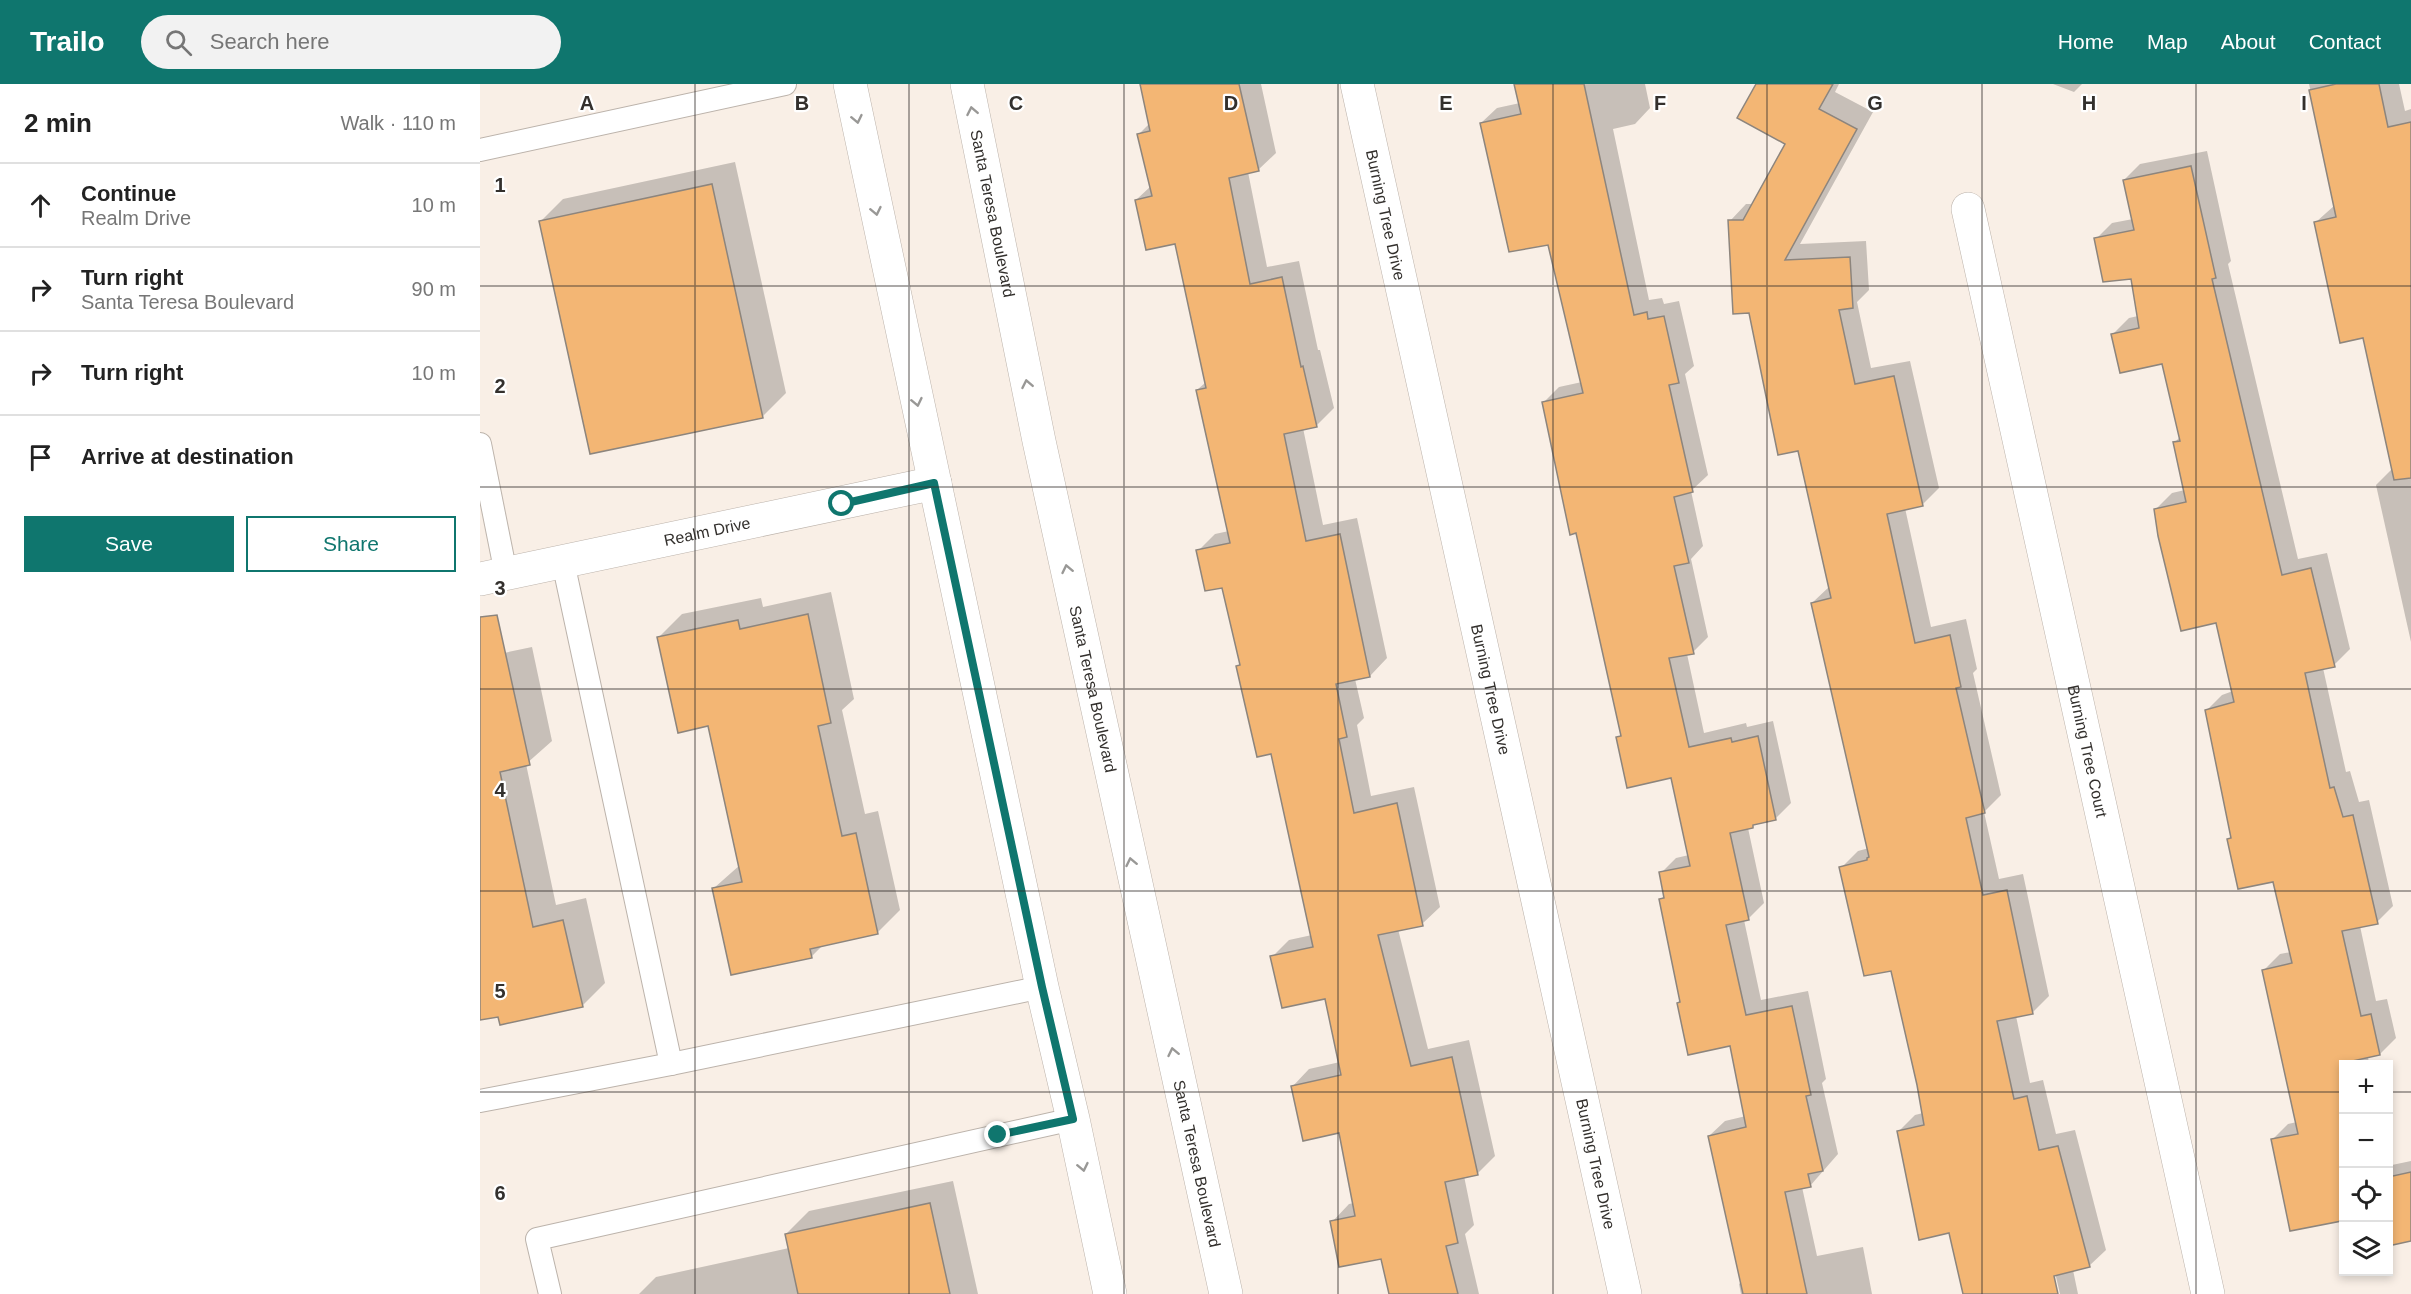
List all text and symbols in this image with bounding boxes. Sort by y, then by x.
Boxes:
search box [141,15,561,69]
text: Trailo [30,26,105,57]
icon: search [162,26,195,59]
text: Search here [210,29,330,54]
text: Home [2058,30,2114,53]
text: Map [2147,30,2188,53]
text: About [2221,30,2276,53]
text: Contact [2309,30,2381,53]
text: A [580,92,594,114]
text: B [795,92,809,114]
text: C [1009,92,1023,114]
text: D [1224,92,1238,114]
text: E [1439,92,1453,114]
text: F [1654,92,1666,114]
text: G [1867,92,1883,114]
text: H [2082,92,2096,114]
text: I [2301,92,2307,114]
one-way arrow [966,106,979,116]
text: 2 min [24,108,92,138]
text: Walk · 110 m [340,112,456,134]
one-way arrow [850,114,863,124]
street label: Santa Teresa Boulevard [967,128,1018,299]
street label: Burning Tree Drive [1363,148,1408,282]
text: 1 [494,174,506,196]
text: Continue [81,181,176,206]
icon: ahead [24,189,57,222]
text: 10 m [412,194,456,216]
one-way arrow [869,206,882,216]
text: Realm Drive [81,207,191,229]
text: Turn right [81,265,183,290]
icon: right [24,273,57,306]
text: 90 m [412,278,456,300]
text: Santa Teresa Boulevard [81,291,294,313]
icon: right [24,357,57,390]
text: Turn right [81,360,183,385]
text: 10 m [412,362,456,384]
text: 2 [494,375,506,397]
one-way arrow [1021,379,1034,389]
one-way arrow [910,396,923,406]
icon: arrive [24,441,57,474]
text: Arrive at destination [81,444,294,469]
route start [828,490,854,516]
street label: Realm Drive [662,514,752,549]
button: Save [24,516,234,572]
button: Share [246,516,456,572]
one-way arrow [1061,564,1074,574]
text: 3 [494,577,506,599]
street label: Santa Teresa Boulevard [1066,604,1119,774]
street label: Burning Tree Drive [1468,622,1513,757]
street label: Burning Tree Court [2064,683,2110,819]
text: 4 [494,779,506,801]
one-way arrow [1126,857,1139,867]
text: 5 [494,980,506,1002]
one-way arrow [1168,1048,1181,1058]
map controls [2339,1060,2393,1276]
button: + [2339,1060,2393,1114]
street label: Santa Teresa Boulevard [1170,1079,1224,1249]
street label: Burning Tree Drive [1573,1097,1618,1231]
button: − [2339,1114,2393,1168]
route end [984,1121,1010,1147]
one-way arrow [1076,1161,1089,1171]
button: locate [2339,1168,2393,1222]
text: 6 [494,1182,506,1204]
button: layers [2339,1222,2393,1276]

